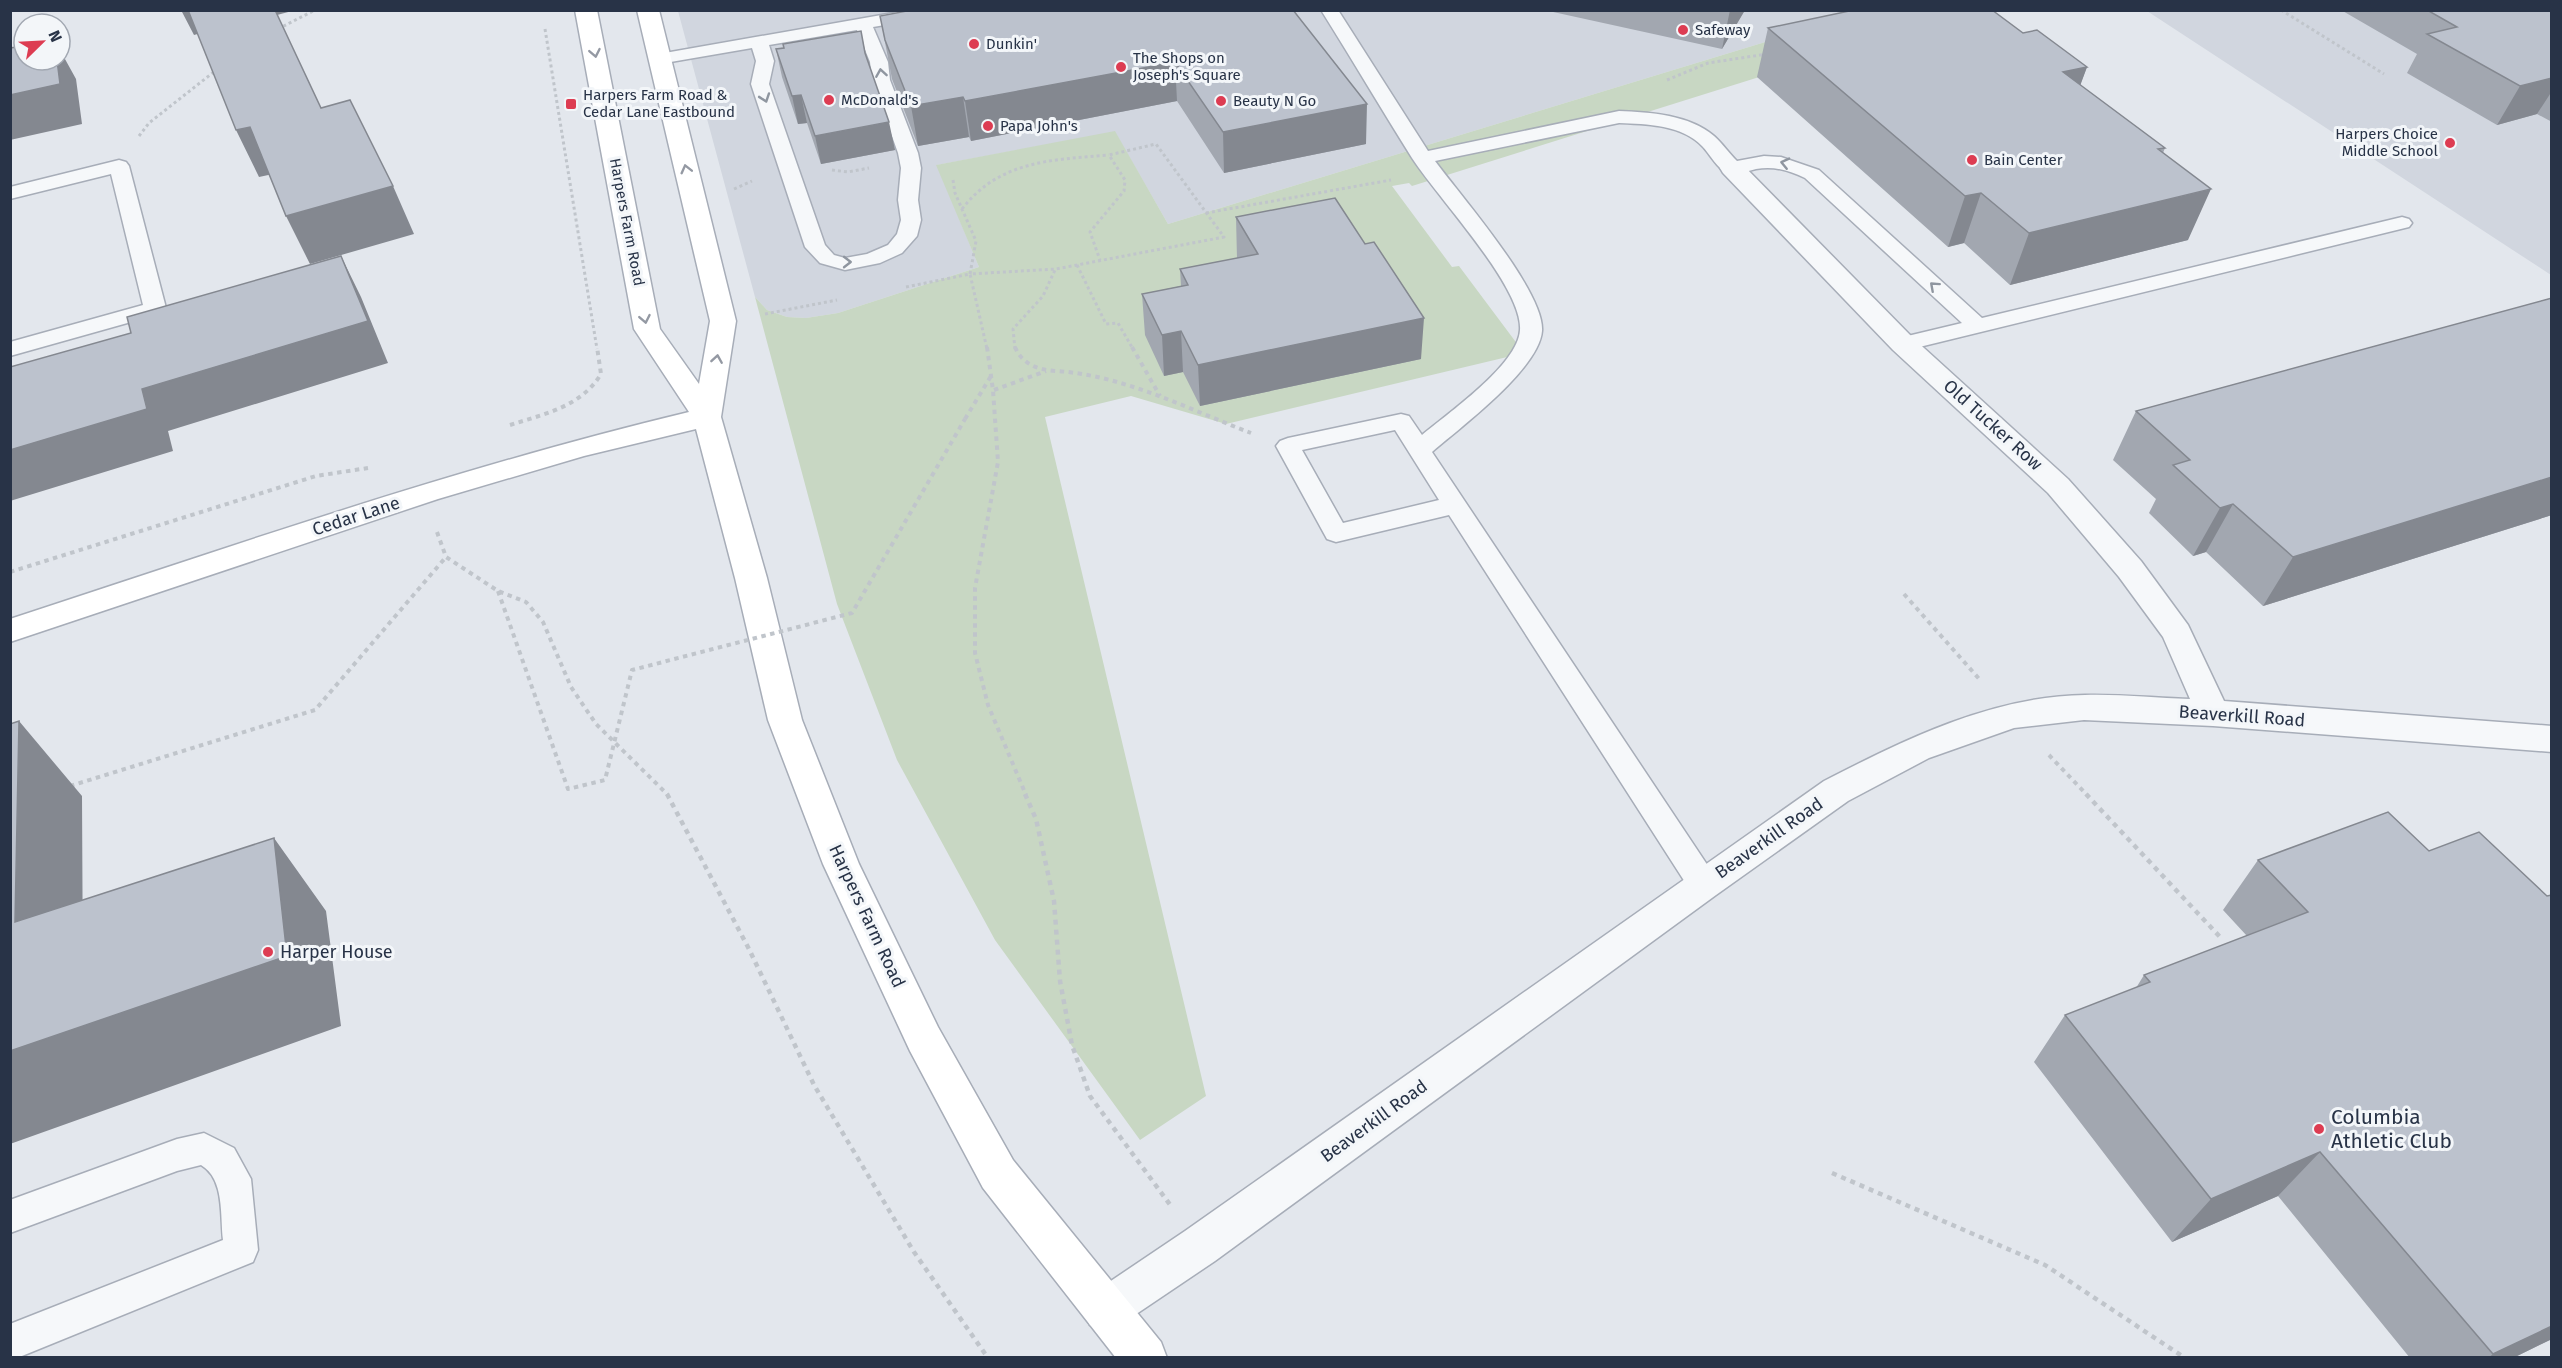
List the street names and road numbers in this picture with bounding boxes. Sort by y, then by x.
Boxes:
street label: Harpers Farm Road [606,157,648,287]
street label: Old Tucker Row [1939,375,2047,475]
street label: Cedar Lane [309,492,403,540]
street label: Beaverkill Road [2178,701,2306,731]
street label: Beaverkill Road [1711,793,1827,883]
street label: Harpers Farm Road [824,841,910,991]
street label: Beaverkill Road [1316,1075,1432,1167]

